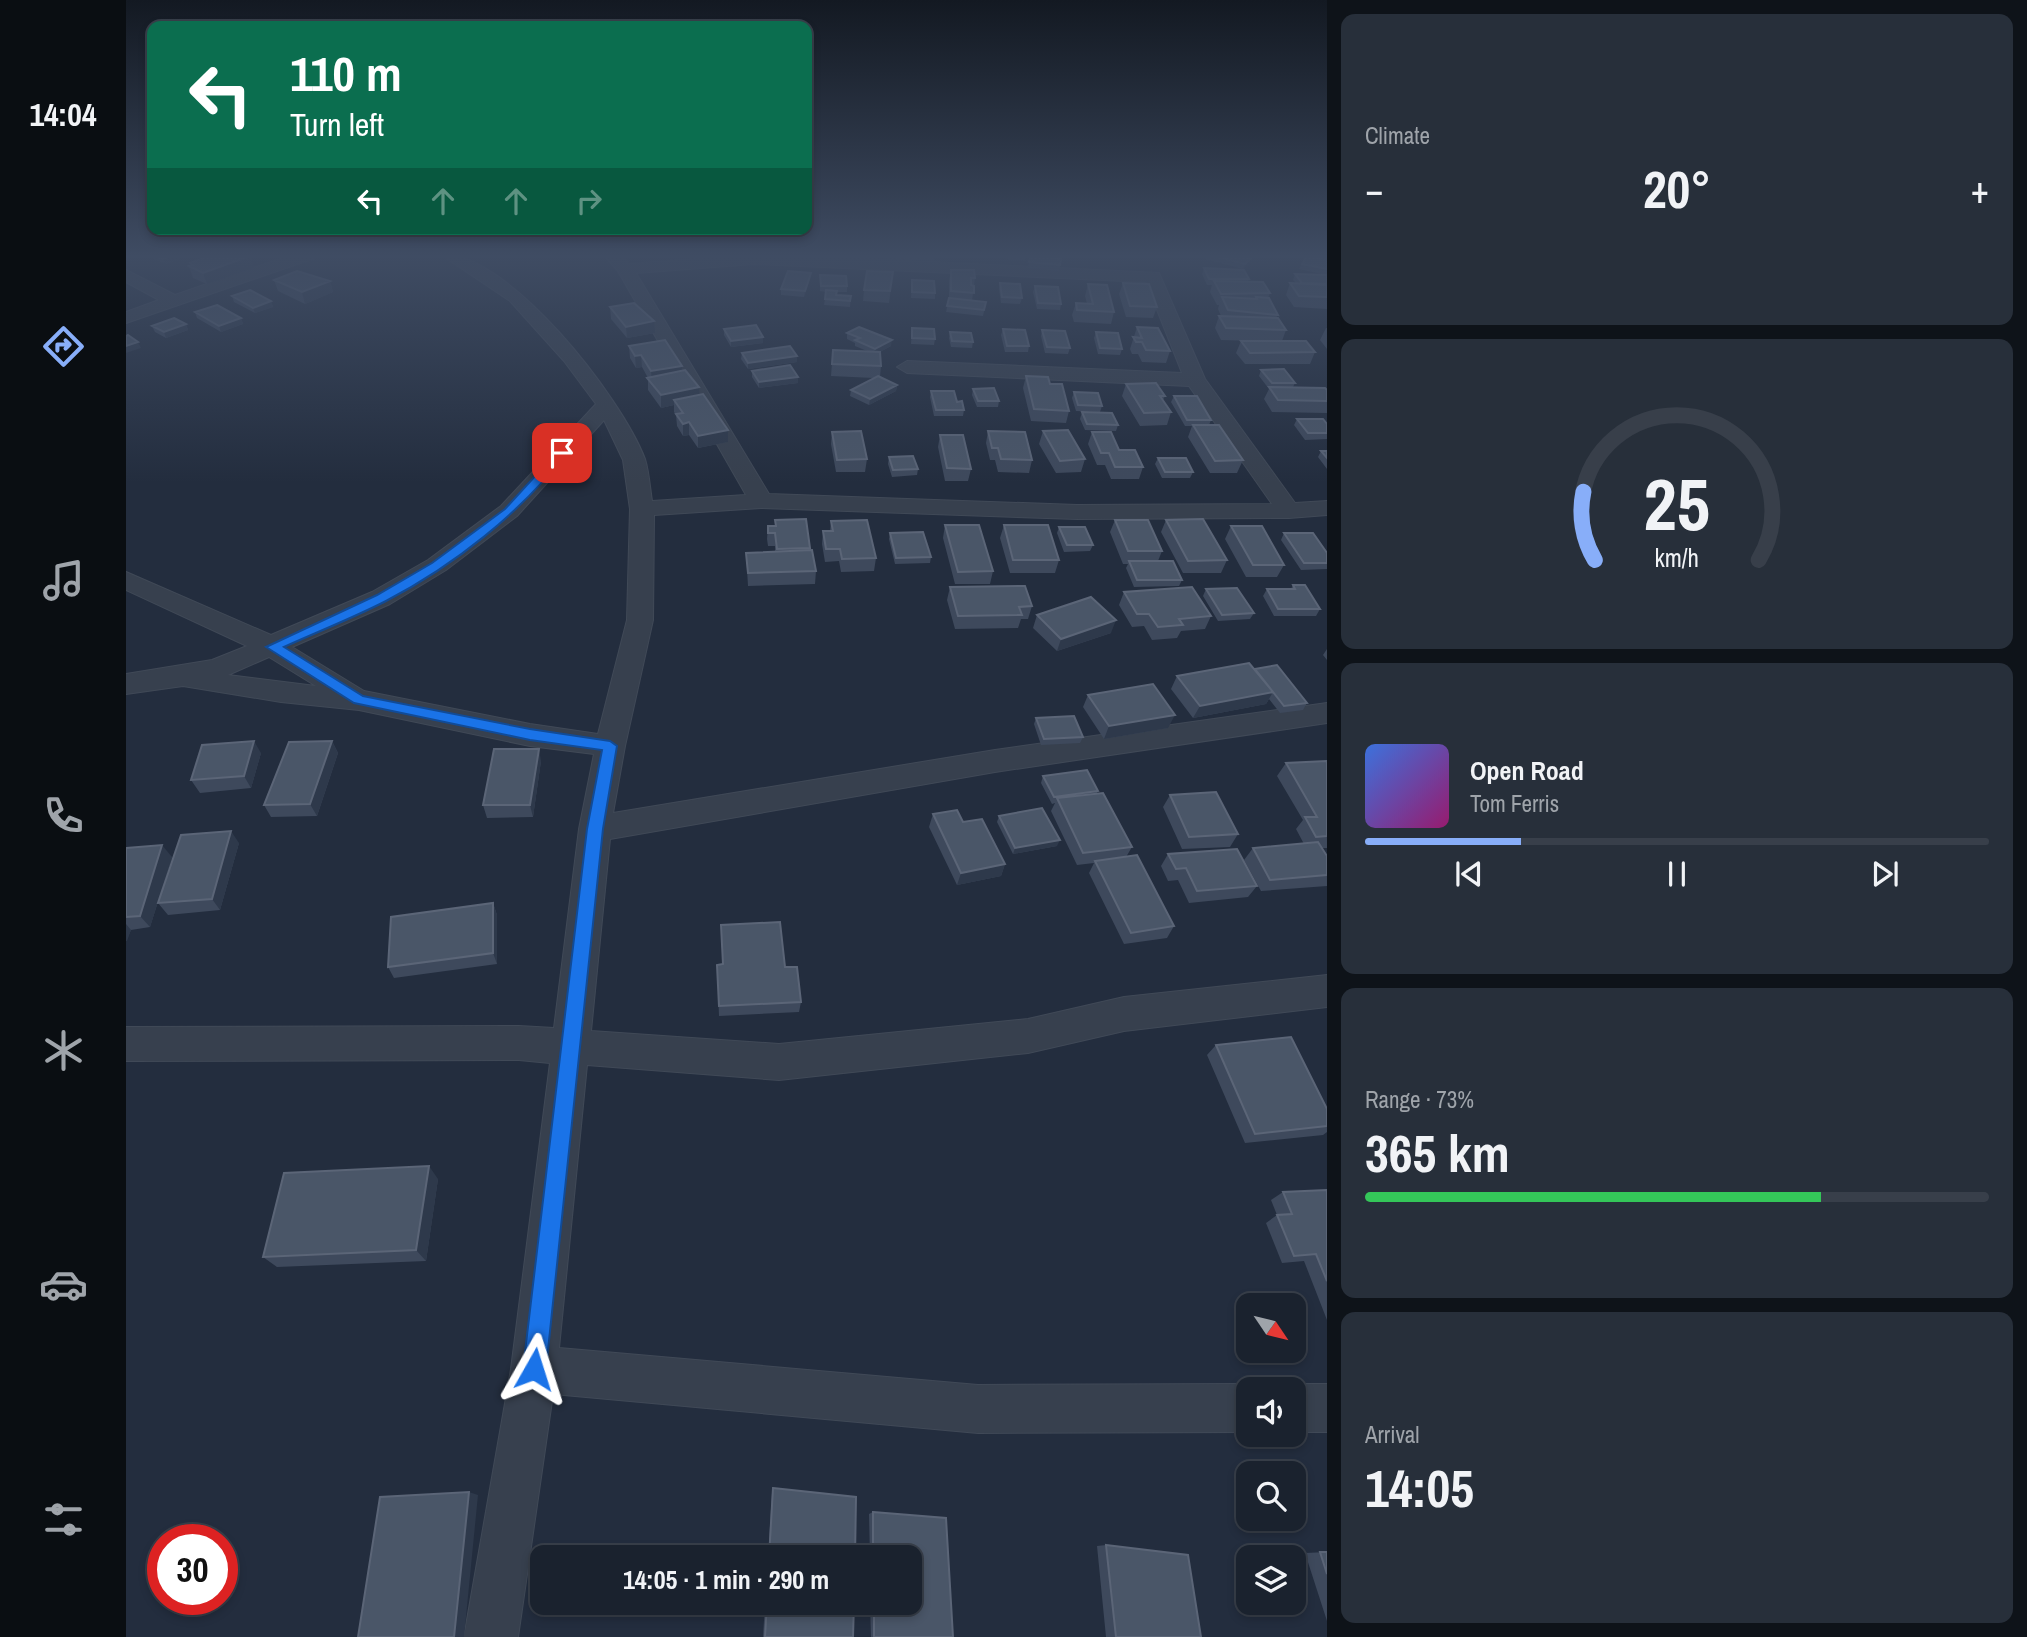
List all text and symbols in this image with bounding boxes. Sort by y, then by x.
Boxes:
text: 110 m [290,40,402,106]
icon: left [175,49,266,140]
text: 14:04 [29,93,97,136]
text: Turn left [290,103,384,146]
text: Climate [1365,120,1430,151]
text: 20° [1643,154,1711,224]
text: − [1365,164,1383,215]
text: + [1971,164,1989,215]
icon: left [351,182,389,220]
icon: ahead [424,182,462,220]
icon: ahead [497,182,535,220]
icon: right [570,182,608,220]
icon: directions [39,322,88,371]
pin [532,423,592,483]
icon: arrive [543,434,581,472]
text: 25 [1644,455,1710,553]
text: km/h [1655,541,1699,575]
icon: music [39,556,88,605]
text: Open Road [1470,753,1584,788]
text: Tom Ferris [1470,788,1559,819]
icon: phone [39,791,88,840]
icon: previous [1450,855,1488,893]
icon: pause [1658,855,1696,893]
icon: next [1866,855,1904,893]
icon: climate [39,1026,88,1075]
text: Range · 73% [1365,1084,1474,1115]
text: 365 km [1365,1118,1510,1188]
icon: car [39,1260,88,1309]
north arrow [1236,1293,1306,1363]
map controls [1236,1293,1306,1615]
position arrow [497,1332,571,1406]
button: sound [1236,1377,1306,1447]
text: Arrival [1365,1419,1420,1450]
text: 14:05 [1365,1453,1474,1523]
button: search [1236,1461,1306,1531]
icon: filters [39,1495,88,1544]
speed limit sign: 30 [147,1524,238,1615]
button: layers [1236,1545,1306,1615]
text: 14:05 · 1 min · 290 m [623,1562,829,1597]

